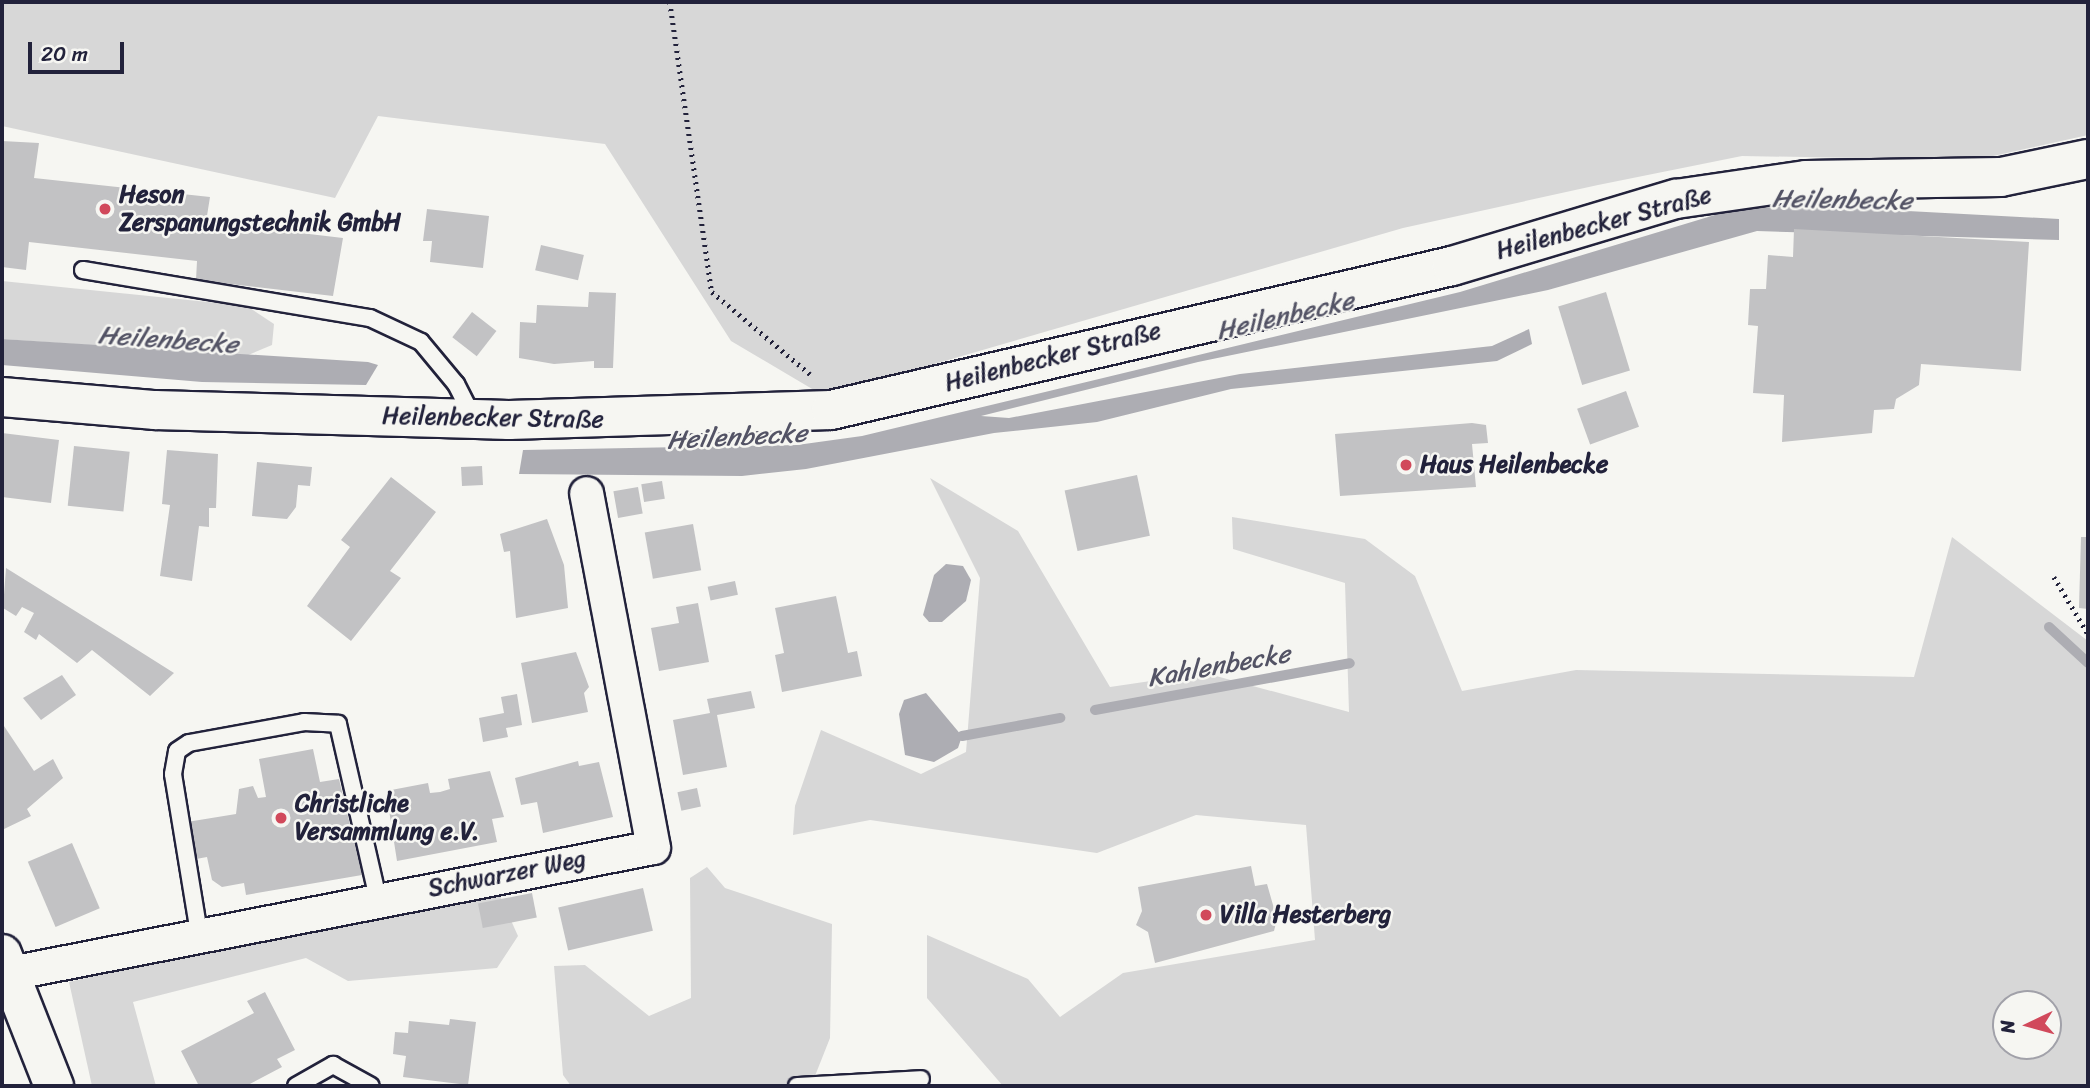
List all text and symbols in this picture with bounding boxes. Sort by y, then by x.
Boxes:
scale bar [32,28,128,72]
text: 20 m [41,35,88,73]
street label: Heilenbecker Straße [1493,180,1715,266]
place label: Heson Zerspanungstechnik GmbH [119,181,401,237]
water label: Heilenbecke [1772,183,1912,217]
marker: Heson Zerspanungstechnik GmbH [97,201,113,217]
water label: Heilenbecke [1213,285,1357,347]
street label: Heilenbecker Straße [942,316,1164,398]
water label: Heilenbecke [97,320,239,360]
street label: Heilenbecker Straße [382,402,604,434]
water label: Heilenbecke [666,418,808,456]
place label: Haus Heilenbecke [1420,451,1609,479]
marker: Haus Heilenbecke [1398,457,1414,473]
water label: Kahlenbecke [1145,638,1293,694]
place label: Christliche Versammlung e.V. [295,790,479,846]
marker: Christliche Versammlung e.V. [273,810,289,826]
street label: Schwarzer Weg [425,845,589,903]
place label: Villa Hesterberg [1220,901,1393,929]
marker: Villa Hesterberg [1198,907,1214,923]
north arrow [1992,990,2062,1060]
text: N [1991,1019,2025,1035]

